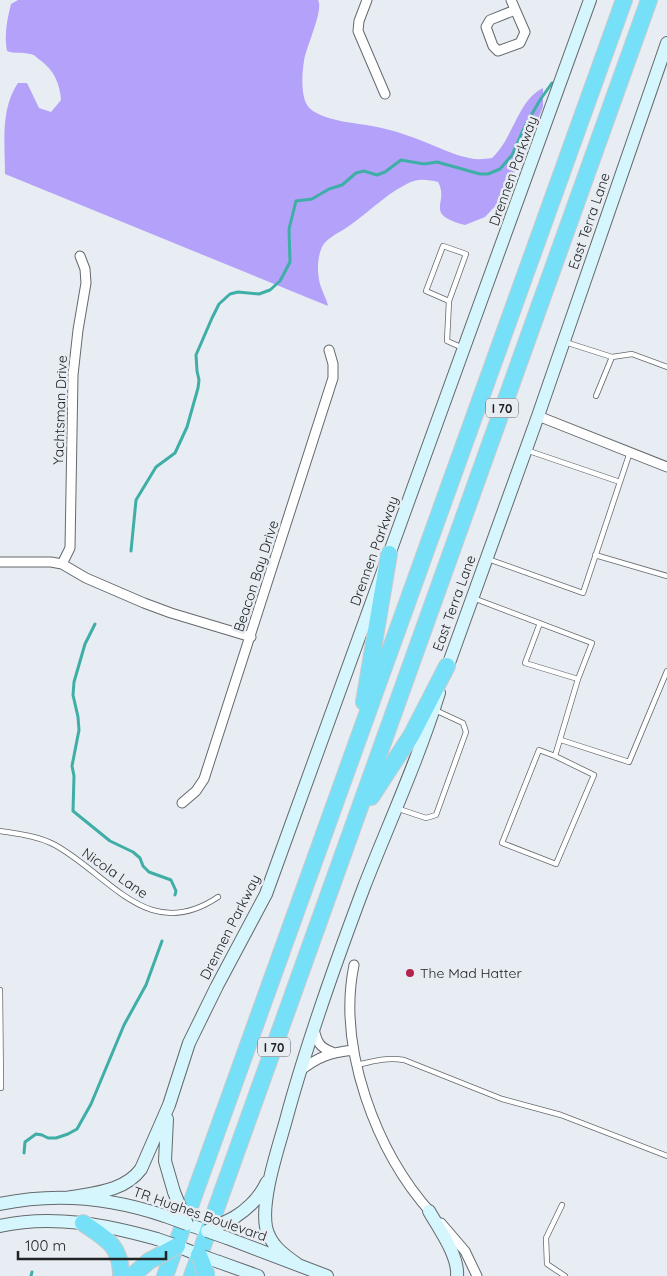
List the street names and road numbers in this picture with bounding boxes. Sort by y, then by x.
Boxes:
street label: Drennen Parkway [485,114,541,228]
street label: East Terra Lane [564,170,614,272]
street label: Yachtsman Drive [49,355,71,465]
road number: I 70 [486,398,518,418]
street label: Drennen Parkway [346,494,402,608]
street label: Beacon Bay Drive [229,518,283,634]
street label: East Terra Lane [428,552,480,654]
street label: Nicola Lane [79,844,152,902]
street label: Drennen Parkway [196,871,264,983]
road number: I 70 [258,1038,290,1056]
street label: TR Hughes Boulevard [131,1183,269,1245]

